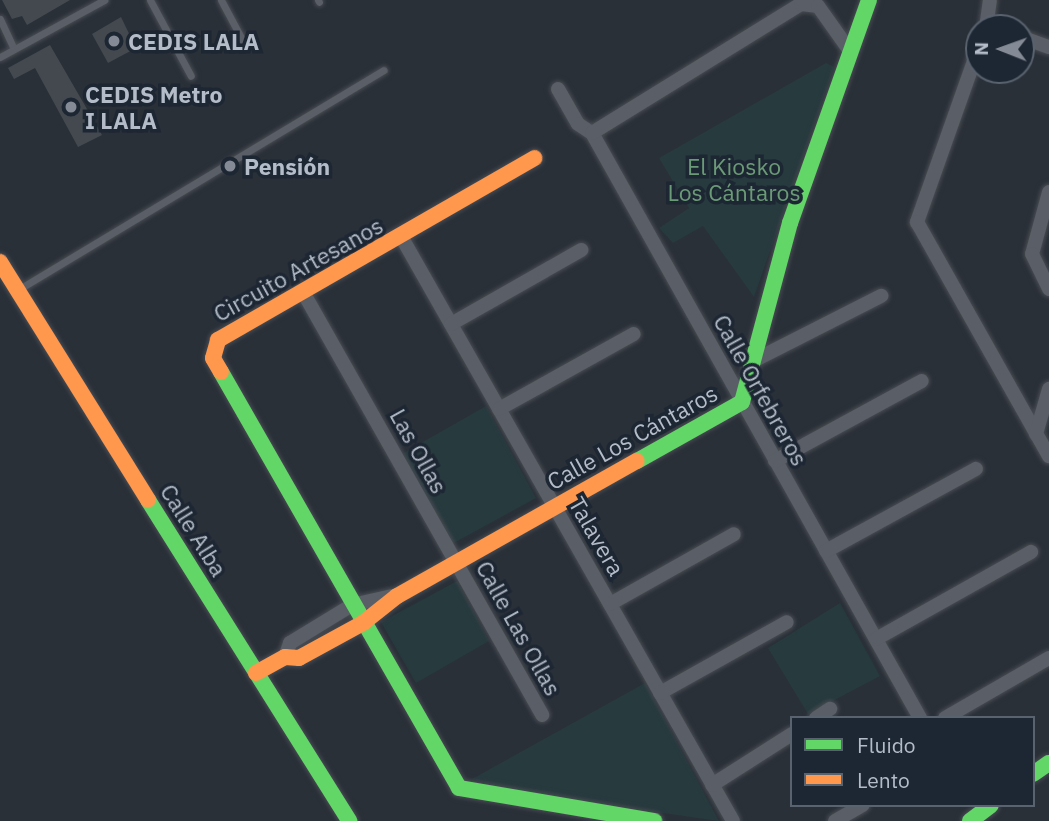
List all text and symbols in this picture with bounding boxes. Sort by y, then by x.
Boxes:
north arrow [965,14,1035,84]
place label: CEDIS LALA [128,27,259,55]
marker: CEDIS LALA [106,33,122,49]
text: N [969,42,993,56]
place label: CEDIS Metro I LALA [85,80,222,134]
marker: CEDIS Metro I LALA [63,99,79,115]
place label: Pensión [244,152,330,180]
park label: El Kiosko Los Cántaros [667,152,801,206]
marker: Pensión [222,158,238,174]
street label: Circuito Artesanos [208,211,388,327]
street label: Calle Orfebreros [708,310,814,470]
street label: Calle Los Cántaros [542,379,722,495]
street label: Las Ollas [384,404,454,498]
street label: Calle Alba [155,479,233,581]
street label: Talavera [563,492,631,580]
street label: Calle Las Ollas [471,556,567,700]
legend [790,716,1035,807]
text: Fluido [857,731,916,759]
text: Lento [857,766,910,794]

